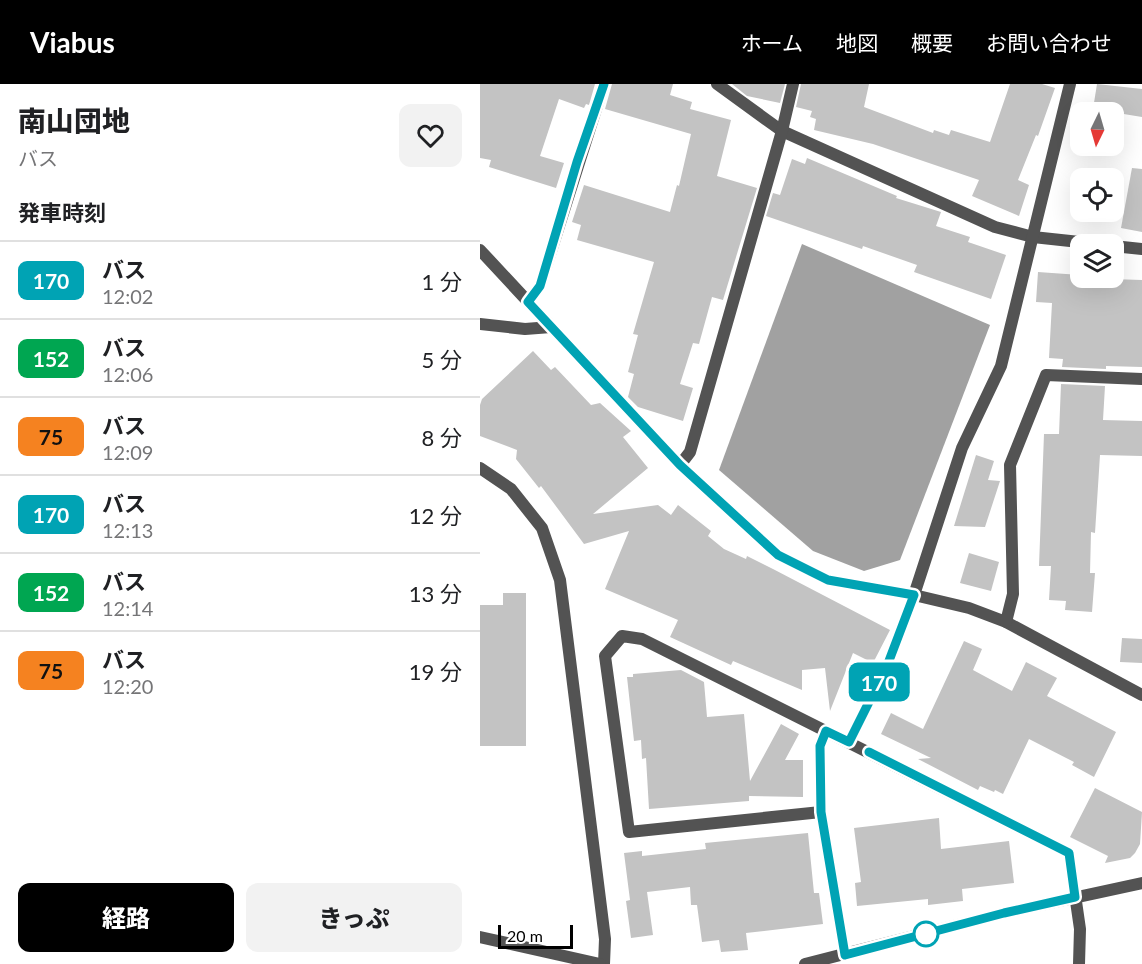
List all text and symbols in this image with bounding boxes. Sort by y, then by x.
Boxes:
text: Viabus [30,25,115,59]
text: ホーム [741,30,803,55]
text: 地図 [836,30,878,55]
text: 概要 [911,30,953,55]
text: お問い合わせ [986,30,1112,55]
north arrow [1070,102,1124,156]
map controls [1070,102,1124,288]
text: 南山団地 [18,103,130,137]
button: heart [399,104,462,167]
text: バス [18,146,58,170]
button: locate [1070,168,1124,222]
text: 発車時刻 [18,199,106,226]
button: layers [1070,234,1124,288]
text: バス [102,256,146,283]
text: 170 [33,268,69,293]
text: 1 分 [422,268,462,295]
text: 12:02 [102,284,153,308]
text: バス [102,334,146,361]
text: 152 [33,346,69,371]
text: 5 分 [422,346,462,373]
text: 12:06 [102,362,153,386]
text: バス [102,412,146,439]
text: 75 [39,424,63,449]
text: 8 分 [422,424,462,451]
text: 12:09 [102,440,153,464]
text: バス [102,490,146,517]
text: 170 [33,502,69,527]
text: 12 分 [409,502,462,529]
text: 12:13 [102,518,153,542]
text: バス [102,568,146,595]
text: 152 [33,580,69,605]
text: 13 分 [409,580,462,607]
text: 12:14 [102,596,153,620]
text: バス [102,646,146,673]
text: 75 [39,658,63,683]
text: 19 分 [409,658,462,685]
line badge: 170 [844,662,914,702]
text: 170 [861,670,897,695]
text: 12:20 [102,674,153,698]
button: 経路 [18,883,234,952]
button: きっぷ [246,883,462,952]
unlabelled marker [913,921,939,947]
scale bar [498,922,573,950]
text: 20 m [507,926,543,945]

